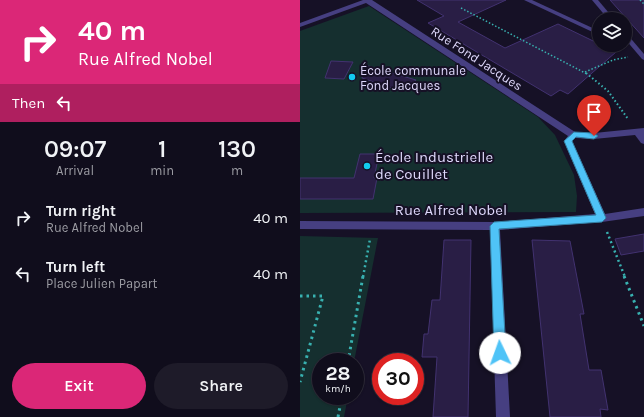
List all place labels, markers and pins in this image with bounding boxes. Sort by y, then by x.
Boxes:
place label: École communale Fond Jacques [360,61,466,94]
marker: École communale Fond Jacques [347,72,357,82]
pin [577,95,611,136]
place label: École Industrielle de Couillet [375,148,493,183]
marker: École Industrielle de Couillet [362,161,372,171]

